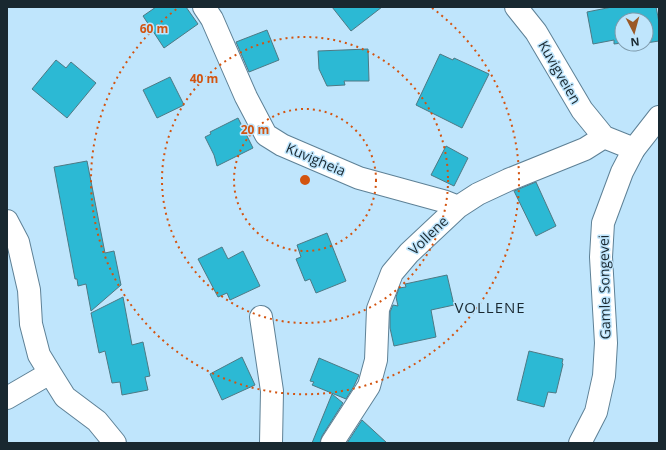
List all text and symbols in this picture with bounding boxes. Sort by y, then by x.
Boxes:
north arrow [614,12,654,52]
text: 60 m [140,20,168,37]
text: N [630,35,640,50]
street label: Kuvigveien [534,37,586,107]
text: 40 m [190,70,218,87]
text: 20 m [241,121,269,138]
street label: Kuvigheia [283,138,349,180]
centre of rings [298,173,312,187]
street label: Vollene [404,211,452,259]
street label: Gamle Songevei [594,235,614,339]
district label: VOLLENE [454,297,526,317]

